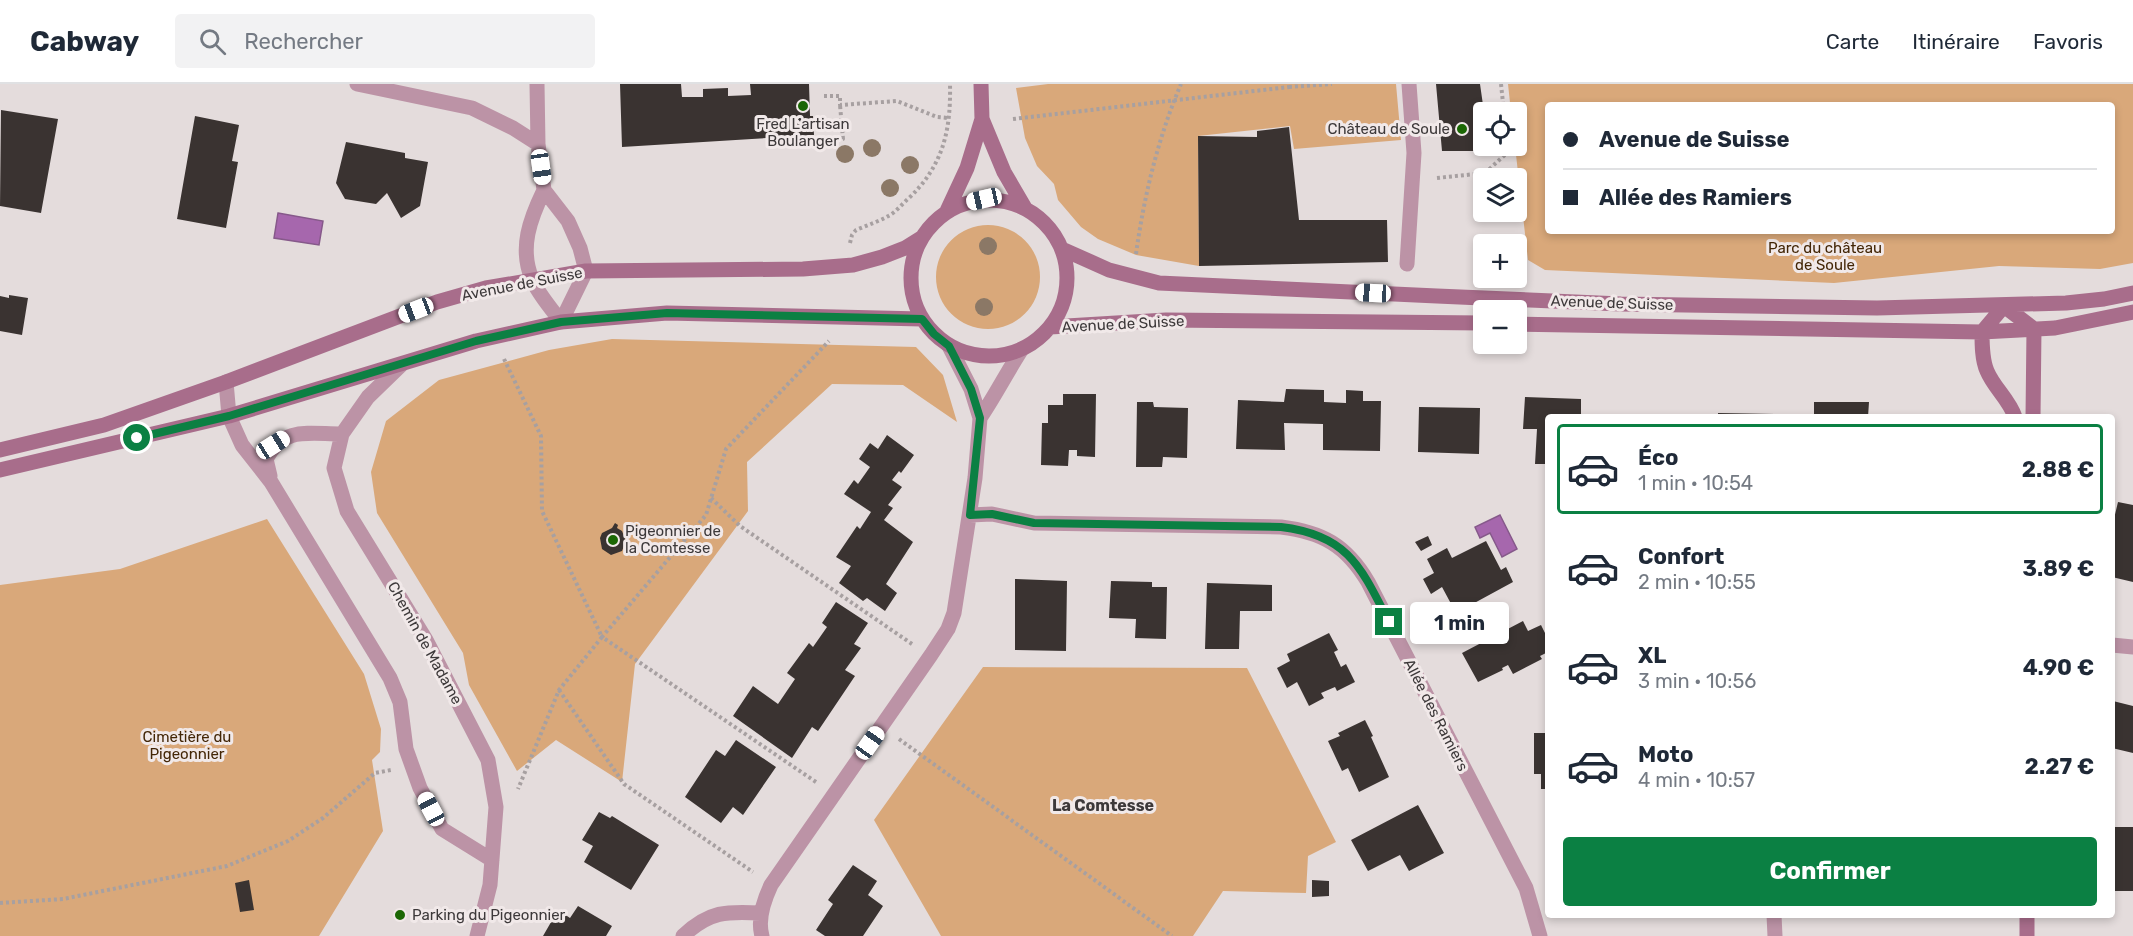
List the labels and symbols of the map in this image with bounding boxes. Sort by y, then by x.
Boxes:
marker: Fred L'artisan Boulanger [796,99,810,113]
place label: Fred L'artisan Boulanger [756,115,850,150]
place label: Château de Soule [1327,120,1450,138]
marker: Château de Soule [1455,122,1469,136]
car [530,148,552,186]
car [964,186,1004,212]
park label: Parc du château de Soule [1768,239,1882,274]
street label: Avenue de Suisse [460,263,584,305]
car [1355,283,1391,303]
street label: Avenue de Suisse [1550,292,1674,314]
car [396,295,436,325]
street label: Avenue de Suisse [1061,312,1185,336]
route start [123,424,150,451]
car [253,428,293,462]
place label: Pigeonnier de la Comtesse [625,522,721,557]
marker: Pigeonnier de la Comtesse [606,533,620,547]
street label: Chemin de Madame [384,579,466,707]
callout: 1 min [1410,601,1509,643]
route end [1375,608,1402,635]
street label: Allée des Ramiers [1400,656,1472,774]
car [852,723,888,763]
park label: Cimetière du Pigeonnier [143,728,231,763]
car [415,789,447,829]
district label: La Comtesse [1052,796,1154,815]
place label: Parking du Pigeonnier [412,906,566,924]
marker: Parking du Pigeonnier [393,908,407,922]

